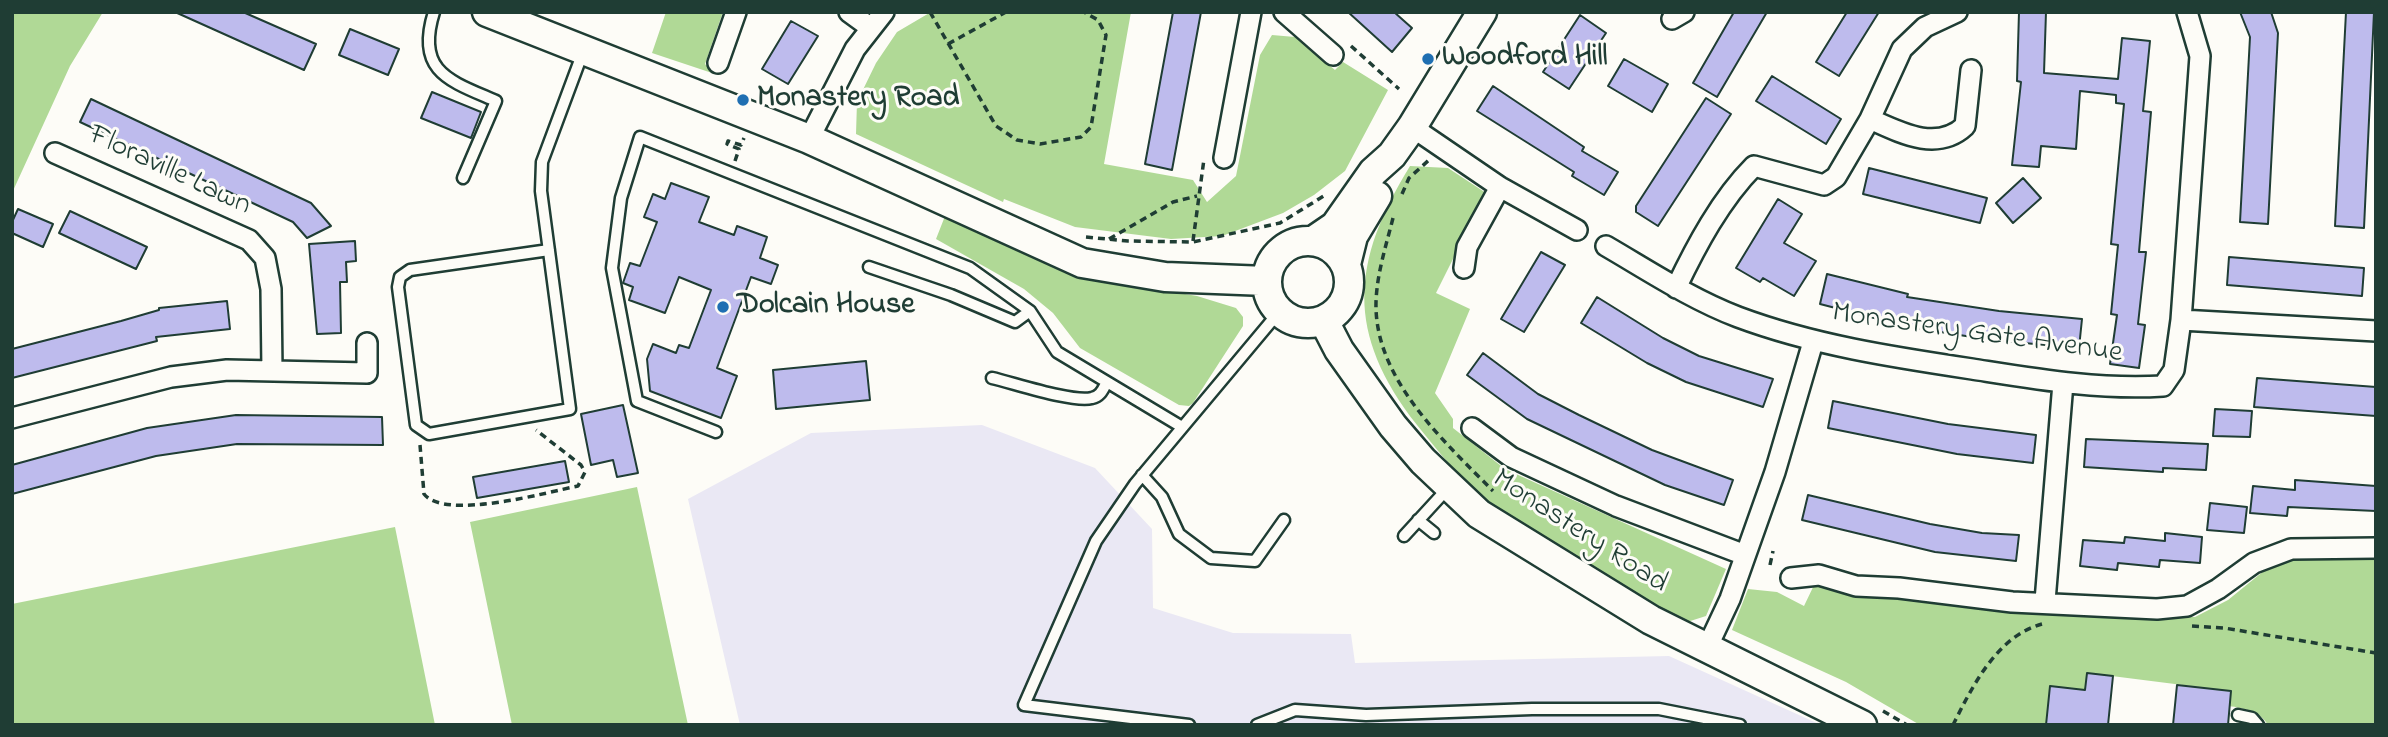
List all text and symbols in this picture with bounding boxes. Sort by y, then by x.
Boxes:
place label: Woodford Hill [1442,41,1608,77]
marker: Woodford Hill [1420,51,1436,67]
place label: Monastery Road [757,82,959,118]
marker: Monastery Road [735,92,751,108]
street label: Floraville Lawn [82,119,256,225]
place label: Dolcain House [737,289,915,325]
street label: Monastery Gate Avenue [1830,297,2124,373]
marker: Dolcain House [715,299,731,315]
street label: Monastery Road [1484,463,1674,603]

